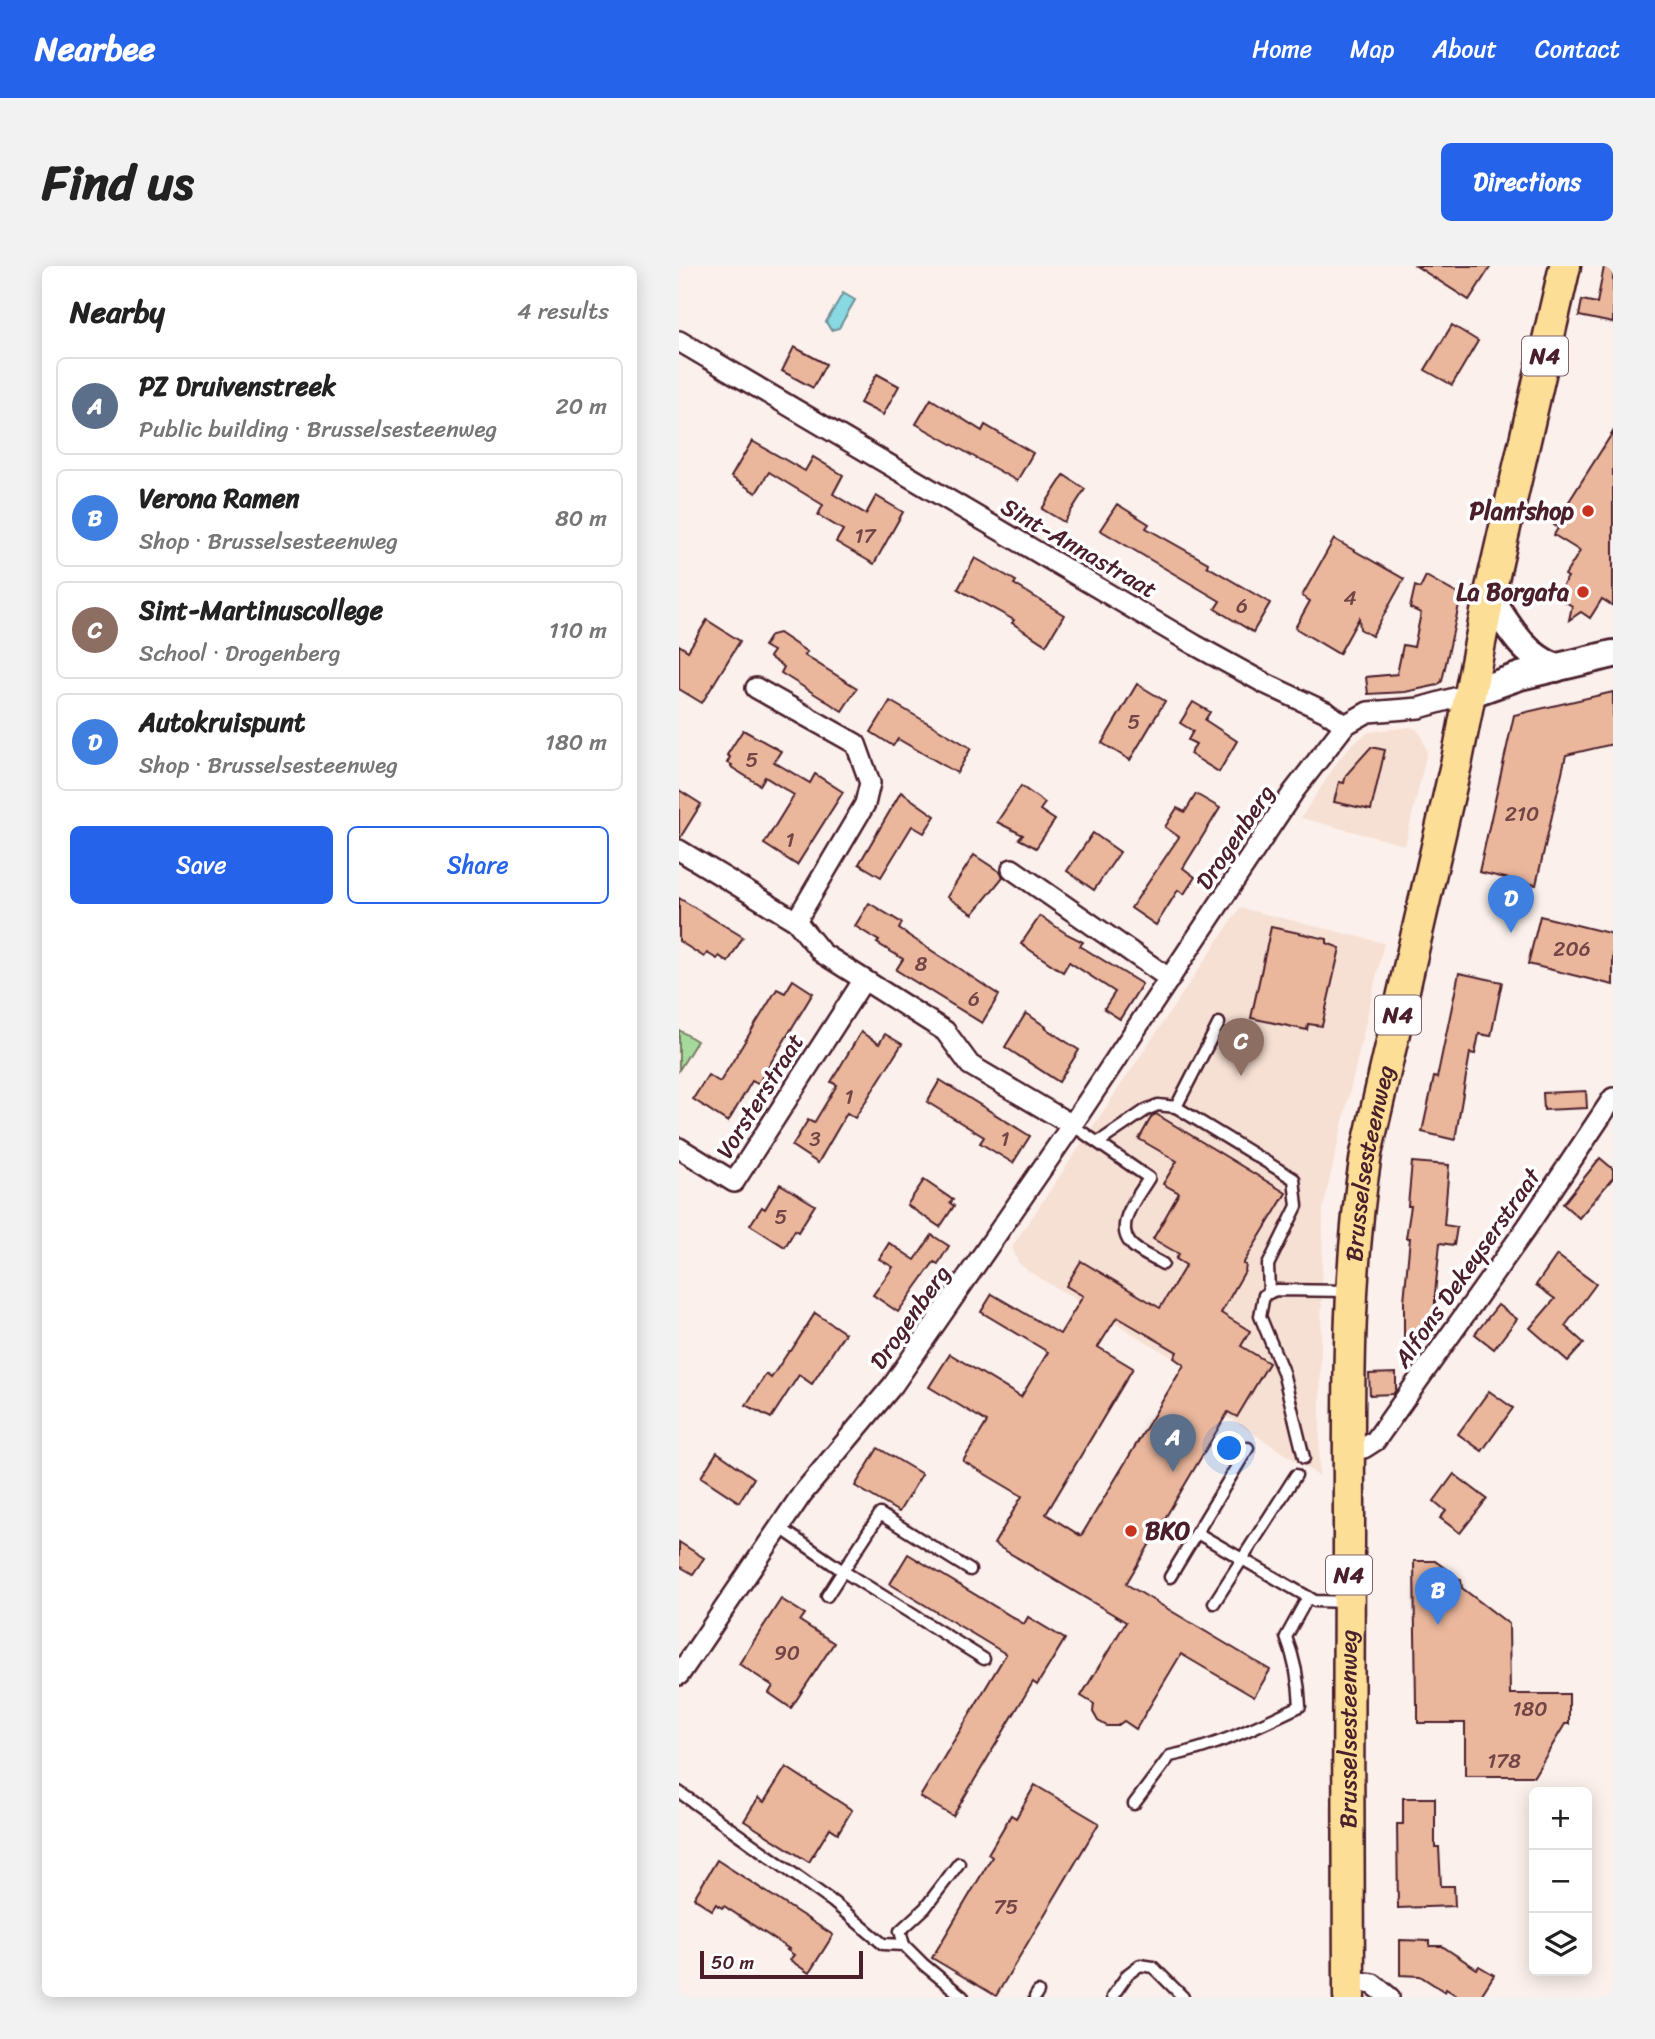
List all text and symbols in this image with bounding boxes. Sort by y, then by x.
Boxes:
text: Nearbee [35,20,155,78]
text: Home [1252,28,1312,70]
text: Map [1350,28,1394,70]
text: About [1432,28,1497,70]
text: Contact [1535,28,1620,70]
text: Find us [42,139,194,226]
button: Directions [1441,143,1613,221]
text: Nearby [70,285,165,339]
text: 4 results [517,291,609,332]
road number: N4 [1522,337,1568,376]
text: PZ Druivenstreek [139,363,336,409]
text: A [87,386,103,427]
text: 20 m [556,386,607,427]
text: Public building · Brusselsesteenweg [139,409,497,450]
text: Verona Ramen [139,475,300,521]
street label: Sint-Annastraat [993,486,1165,610]
place label: Plantshop [1469,490,1574,532]
text: B [88,498,102,539]
text: 80 m [555,498,607,539]
marker: Plantshop [1580,503,1596,519]
house number: 17 [855,517,878,555]
text: Shop · Brusselsesteenweg [139,521,398,562]
place label: La Borgata [1456,571,1569,613]
house number: 4 [1343,579,1357,617]
marker: La Borgata [1575,584,1591,600]
text: Sint-Martinuscollege [139,587,383,633]
house number: 6 [1236,587,1248,625]
text: C [88,610,102,651]
text: 110 m [549,610,607,651]
text: School · Drogenberg [139,633,341,674]
text: Autokruispunt [139,699,305,745]
house number: 5 [1128,703,1141,741]
text: D [88,722,102,763]
text: 180 m [545,722,607,763]
house number: 5 [746,741,759,779]
text: Shop · Brusselsesteenweg [139,745,398,786]
street label: Drogenberg [1184,775,1286,899]
house number: 210 [1505,795,1539,833]
house number: 1 [785,821,795,859]
button: Save [70,826,333,904]
button: Share [347,826,609,904]
pin: D [1488,875,1534,933]
house number: 206 [1553,930,1591,968]
house number: 8 [915,945,928,983]
house number: 6 [968,980,980,1018]
road number: N4 [1375,996,1421,1034]
pin: C [1218,1018,1264,1076]
street label: Vorsterstraat [704,1025,816,1167]
street label: Brusselsesteenweg [1333,1061,1407,1263]
house number: 1 [844,1078,854,1116]
house number: 3 [809,1120,821,1158]
house number: 1 [1000,1120,1010,1158]
street label: Alfons Dekeyserstraat [1382,1158,1553,1378]
house number: 5 [775,1198,788,1236]
street label: Drogenberg [858,1256,962,1378]
pin: A [1150,1414,1196,1472]
your location [1212,1431,1246,1465]
place label: BKO [1145,1510,1191,1552]
marker: BKO [1123,1523,1139,1539]
road number: N4 [1326,1556,1372,1594]
pin: B [1415,1567,1461,1625]
street label: Brusselsesteenweg [1327,1630,1370,1828]
house number: 90 [774,1634,800,1672]
house number: 180 [1513,1690,1547,1728]
house number: 178 [1487,1742,1521,1780]
map controls [1529,1787,1592,1976]
button: + [1529,1787,1592,1850]
button: − [1529,1850,1592,1913]
house number: 75 [994,1888,1019,1926]
button: layers [1529,1913,1592,1976]
text: 50 m [711,1946,754,1979]
scale bar [700,1948,863,1980]

